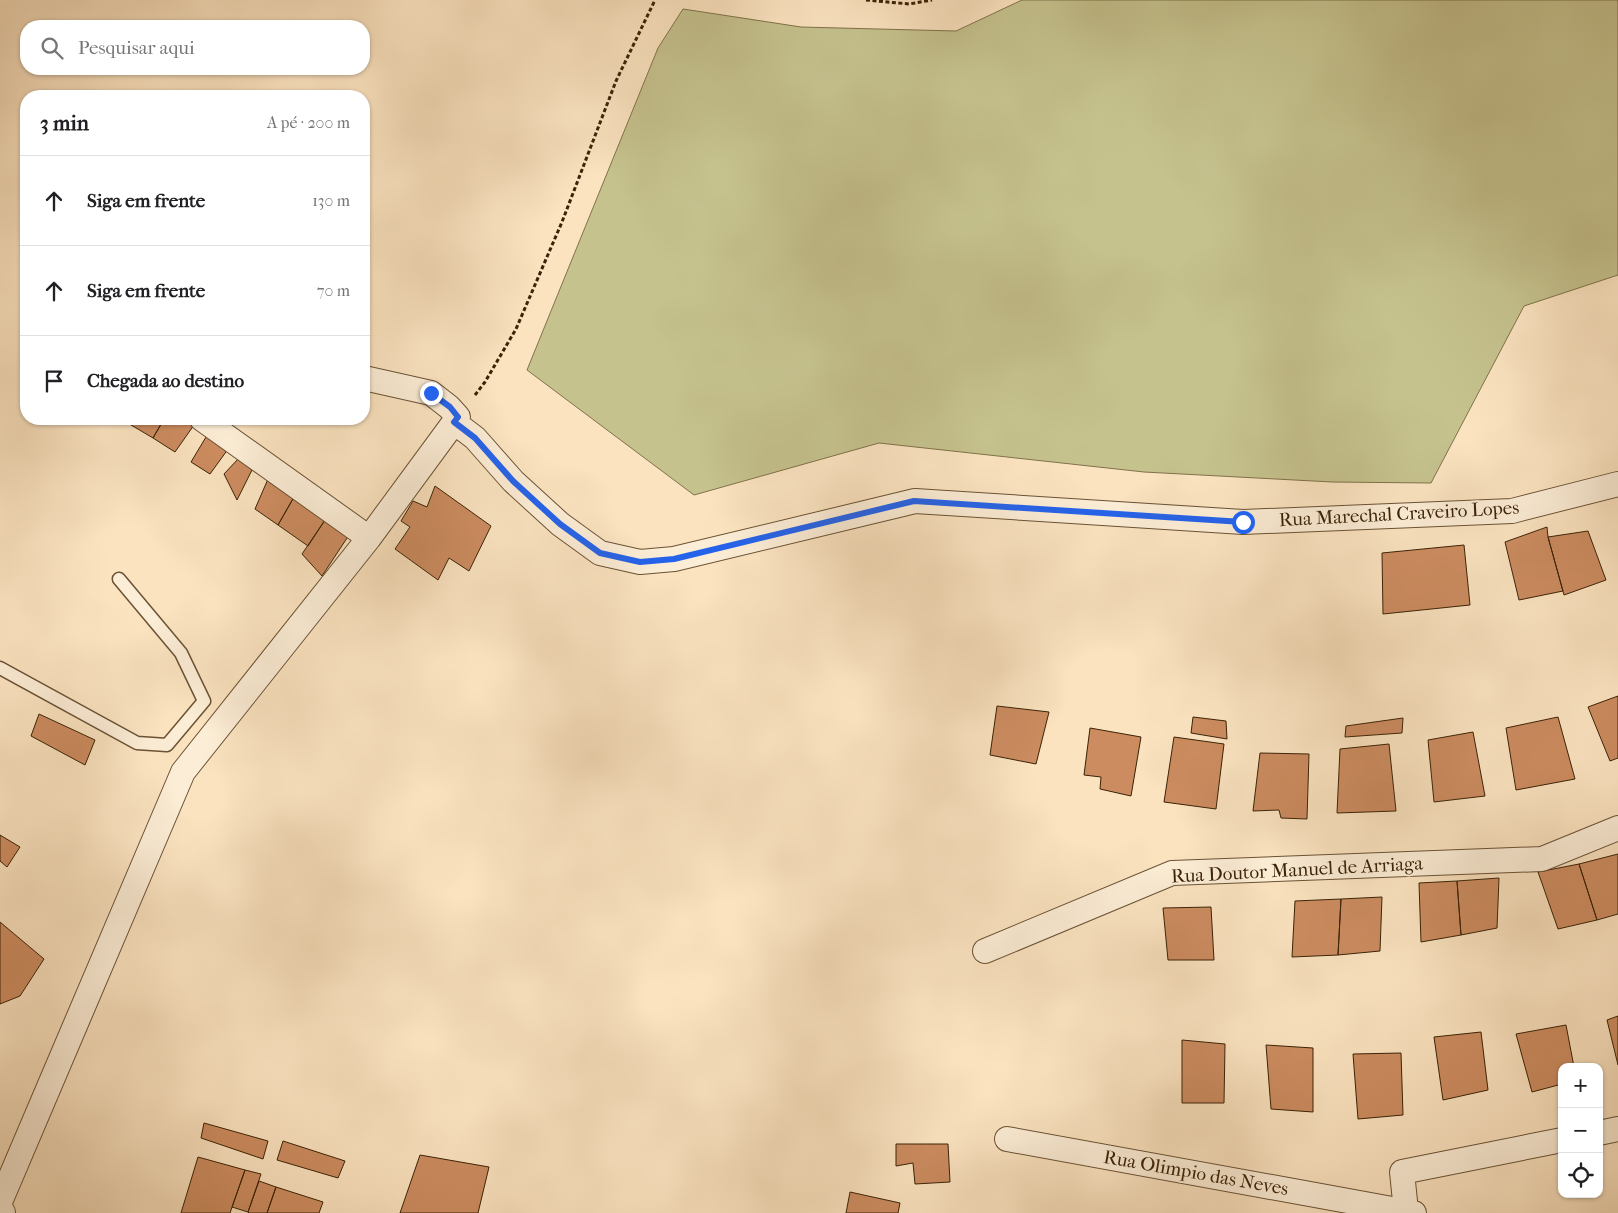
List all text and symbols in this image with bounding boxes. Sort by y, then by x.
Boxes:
search box [20,20,370,75]
icon: search [38,34,66,62]
text: Pesquisar aqui [78,37,195,59]
text: 3 min [40,111,89,135]
text: A pé · 200 m [267,113,350,132]
icon: ahead [40,187,68,215]
text: Siga em frente [87,190,205,212]
text: 130 m [312,191,350,210]
icon: ahead [40,277,68,305]
text: Siga em frente [87,280,205,302]
text: 70 m [317,281,350,300]
icon: arrive [40,367,68,395]
text: Chegada ao destino [87,370,244,392]
route end [420,382,443,405]
street label: Rua Marechal Craveiro Lopes [1278,497,1520,531]
route start [1232,511,1255,534]
street label: Rua Doutor Manuel de Arriaga [1171,852,1424,888]
map controls [1558,1063,1603,1198]
button: + [1558,1063,1603,1108]
button: − [1558,1108,1603,1153]
street label: Rua Olimpio das Neves [1102,1146,1290,1200]
button: locate [1558,1153,1603,1198]

